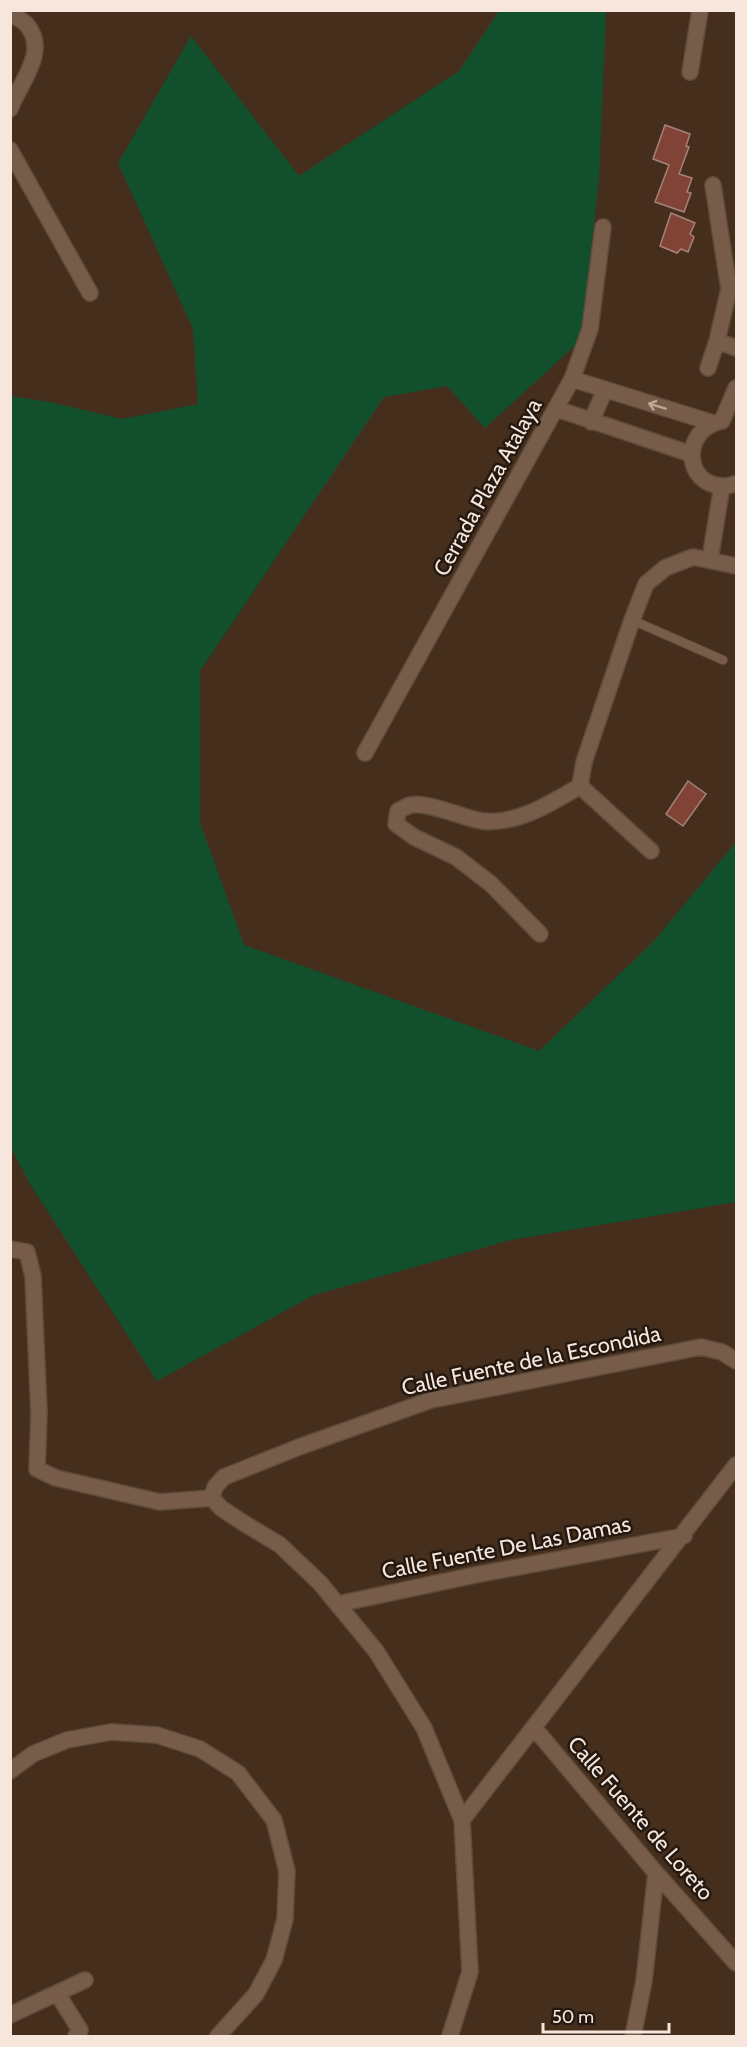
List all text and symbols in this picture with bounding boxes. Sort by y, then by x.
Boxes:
street label: Cerrada Plaza Atalaya [428,394,548,581]
one-way arrow [648,400,667,411]
street label: Calle Fuente de la Escondida [399,1320,663,1401]
street label: Calle Fuente De Las Damas [379,1510,633,1585]
street label: Calle Fuente de Loreto [562,1731,719,1906]
scale bar [543,1996,669,2034]
text: 50 m [552,2006,594,2028]

